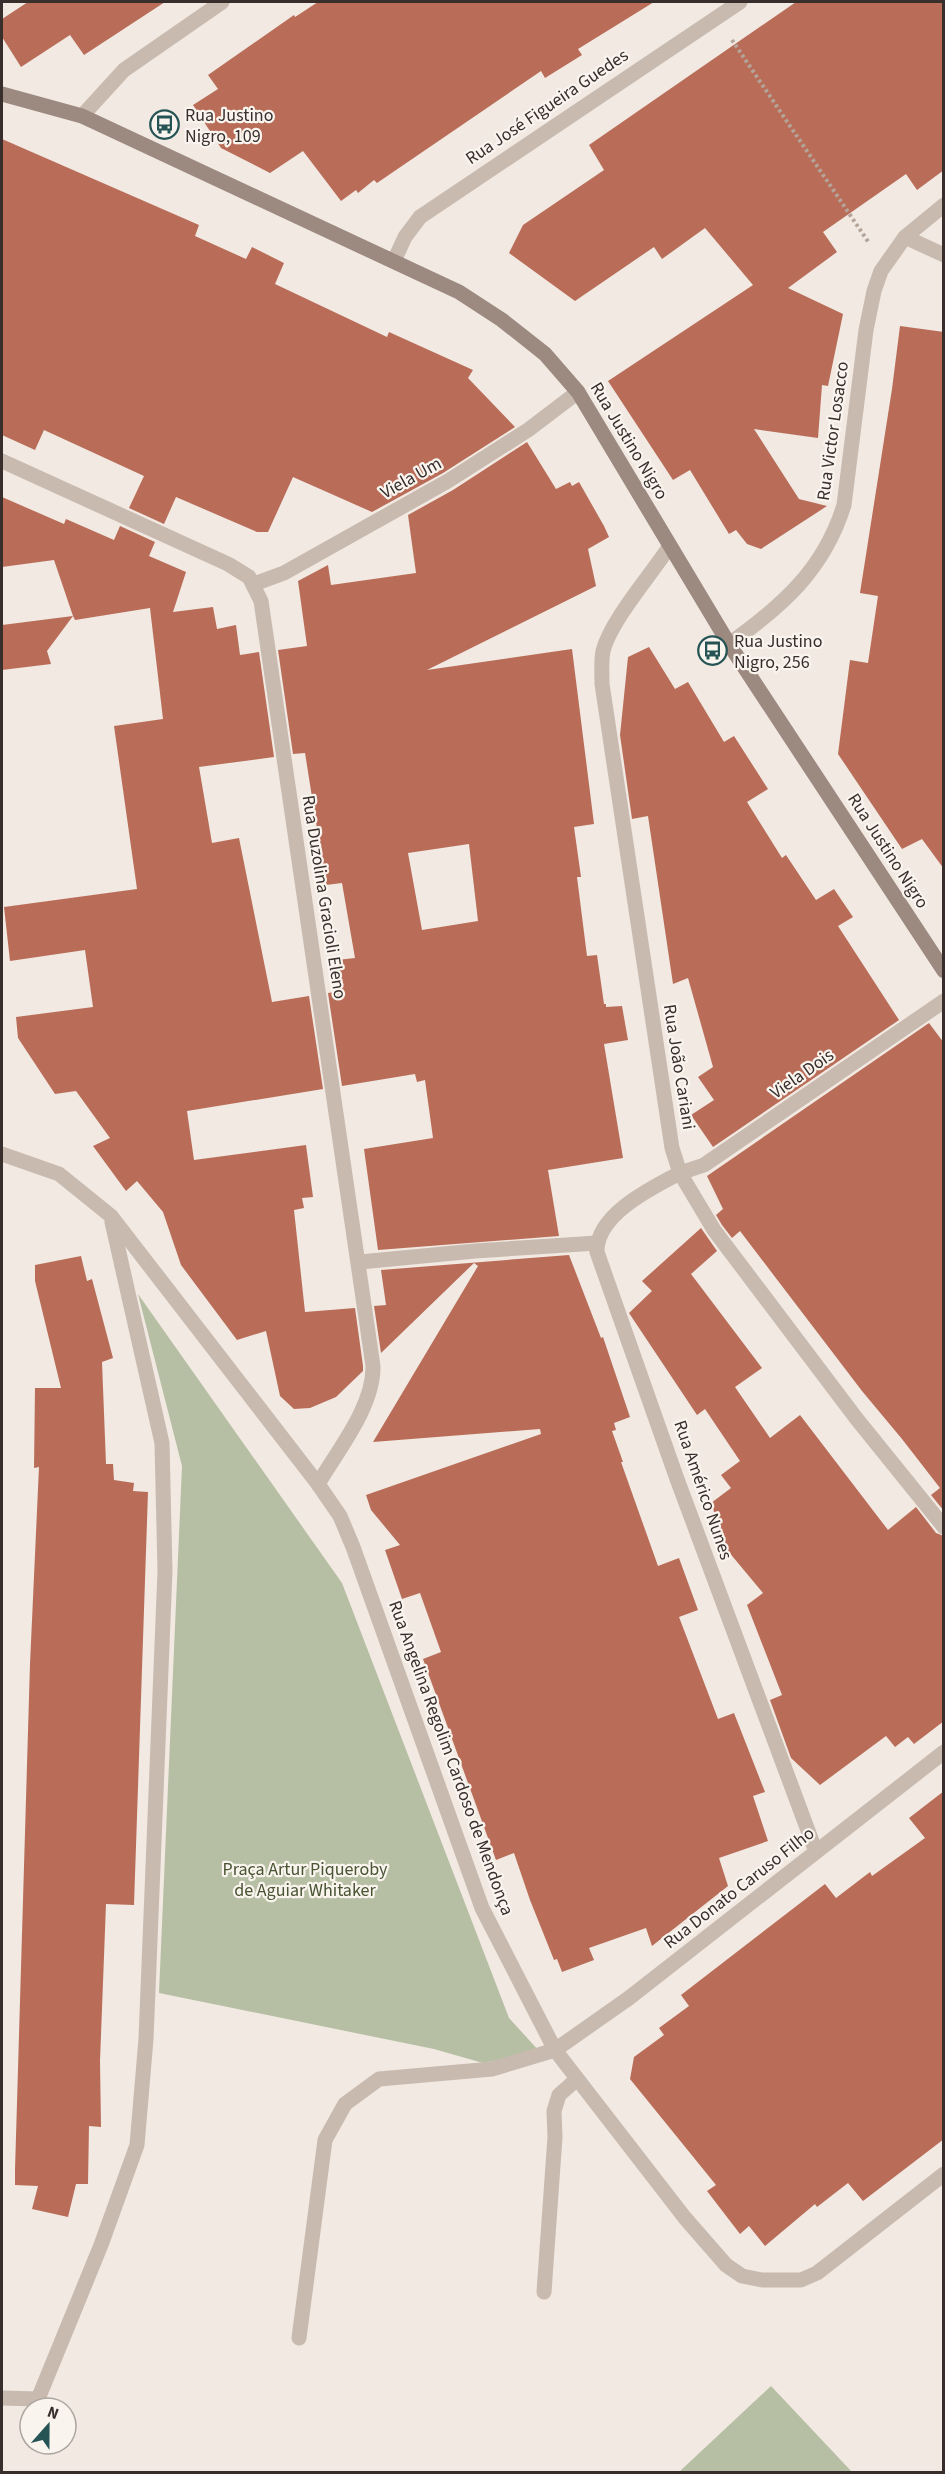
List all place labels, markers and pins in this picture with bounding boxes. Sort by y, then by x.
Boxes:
place label: Rua Justino Nigro, 109 [185,103,273,149]
bus stop icon: Rua Justino Nigro, 109 [148,109,180,141]
place label: Rua Justino Nigro, 256 [734,629,822,675]
bus stop icon: Rua Justino Nigro, 256 [697,635,729,667]

